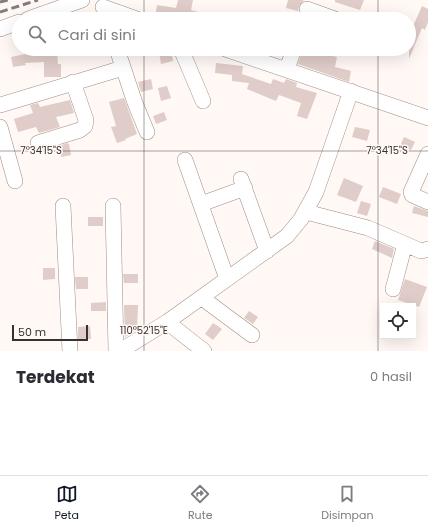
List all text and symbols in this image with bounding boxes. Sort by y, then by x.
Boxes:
search box [12,12,416,56]
icon: search [26,23,48,45]
text: Cari di sini [58,24,136,45]
text: 7°34'15"S [20,143,62,158]
text: 7°34'15"S [366,143,408,158]
map controls [380,303,416,339]
button: locate [380,303,416,339]
scale bar [12,323,88,342]
text: 110°52'15"E [120,323,168,338]
text: 50 m [18,324,46,340]
text: Terdekat [16,365,95,389]
text: 0 hasil [370,367,412,386]
tab: Peta [54,483,79,524]
tab: Rute [188,483,212,524]
tab: Disimpan [321,483,374,524]

